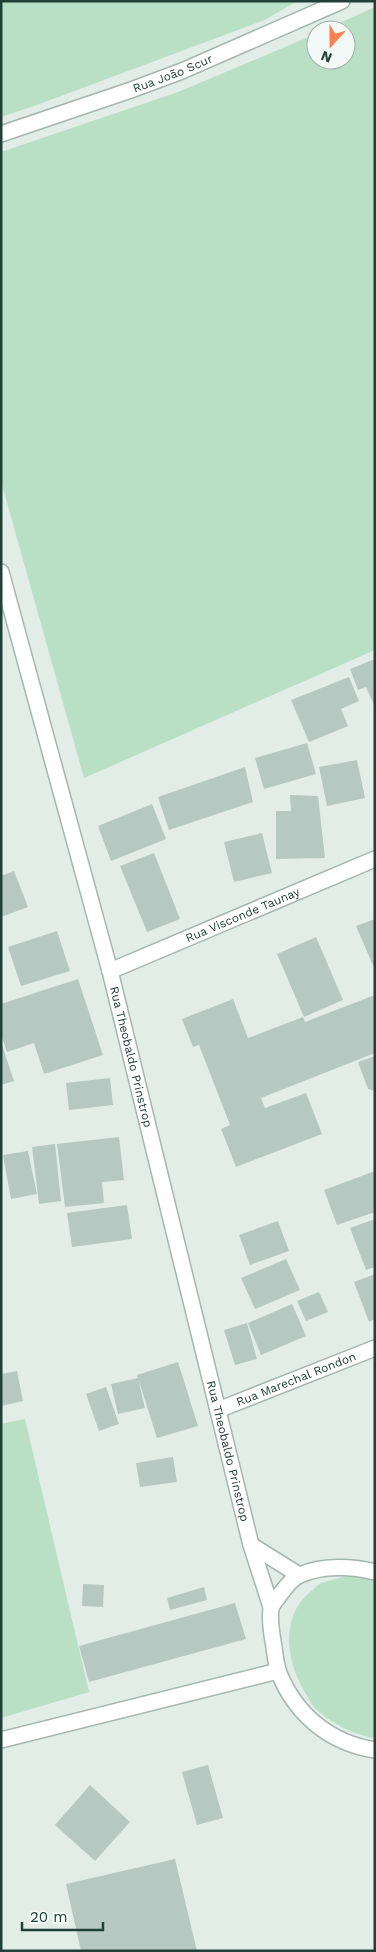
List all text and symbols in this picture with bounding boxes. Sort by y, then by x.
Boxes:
north arrow [306,20,356,70]
text: N [319,48,334,66]
street label: Rua João Scur [131,52,215,96]
street label: Rua Visconde Taunay [183,884,303,945]
street label: Rua Theobaldo Prinstrop [107,985,155,1129]
street label: Rua Marechal Rondon [234,1349,358,1409]
street label: Rua Theobaldo Prinstrop [204,1379,252,1523]
scale bar [22,1900,104,1932]
text: 20 m [30,1908,68,1926]

